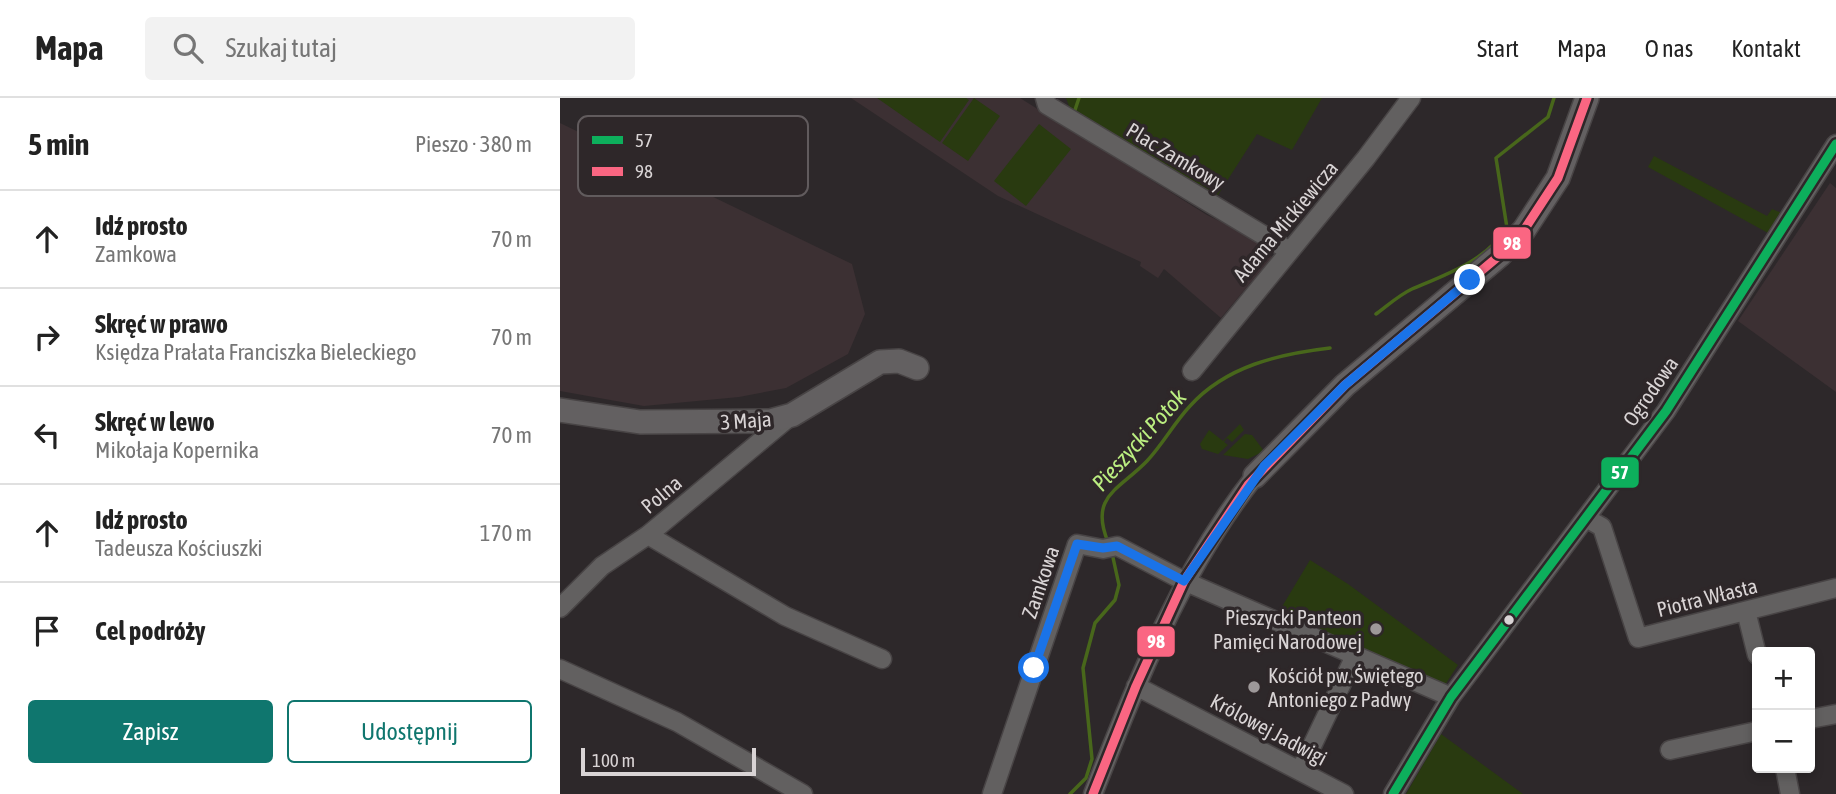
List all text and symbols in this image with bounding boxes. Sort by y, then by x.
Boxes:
search box [145,17,635,80]
text: Mapa [35,29,103,67]
icon: search [169,29,207,67]
text: Szukaj tutaj [225,33,337,63]
text: Start [1477,35,1519,62]
text: Mapa [1557,35,1607,62]
text: O nas [1645,35,1693,62]
text: Kontakt [1731,35,1801,62]
legend [578,116,808,196]
street label: Plac Zamkowy [1123,117,1230,195]
text: 5 min [28,127,89,161]
text: 57 [635,129,653,151]
text: Pieszo · 380 m [415,131,532,157]
street label: Adama Mickiewicza [1228,156,1342,286]
text: 98 [635,160,653,182]
text: Idź prosto [95,211,188,241]
icon: ahead [28,220,66,258]
text: 70 m [491,226,532,252]
line badge: 98 [1492,226,1532,260]
text: 98 [1503,232,1521,254]
text: Zamkowa [95,241,177,267]
route end [1454,264,1485,295]
text: Skręć w prawo [95,309,228,339]
icon: right [28,318,66,356]
text: 70 m [491,324,532,350]
text: Księdza Prałata Franciszka Bieleckiego [95,339,416,365]
street label: Ogrodowa [1617,352,1683,430]
water label: Pieszycki Potok [1087,383,1192,496]
street label: 3 Maja [720,406,772,434]
text: Skręć w lewo [95,407,215,437]
icon: left [28,416,66,454]
text: 70 m [491,422,532,448]
text: Mikołaja Kopernika [95,437,259,463]
line badge: 57 [1600,456,1640,489]
text: 57 [1611,461,1629,483]
street label: Polna [636,470,686,518]
text: Idź prosto [95,505,188,535]
icon: ahead [28,514,66,552]
text: 170 m [480,520,532,546]
text: Tadeusza Kościuszki [95,535,263,561]
street label: Zamkowa [1016,543,1064,621]
street label: Piotra Własta [1654,573,1760,621]
place label: Pieszycki Panteon Pamięci Narodowej [1213,605,1362,653]
icon: arrive [28,612,66,650]
unlabelled marker [1502,613,1516,627]
text: Cel podróży [95,616,206,646]
marker: Pieszycki Panteon Pamięci Narodowej [1368,621,1384,637]
line badge: 98 [1136,625,1176,658]
text: 98 [1147,630,1165,652]
map controls [1752,647,1815,773]
button: + [1752,647,1815,710]
route start [1018,652,1049,683]
place label: Kościół pw. Świętego Antoniego z Padwy [1268,663,1424,711]
marker: Kościół pw. Świętego Antoniego z Padwy [1246,679,1262,695]
street label: Królowej Jadwigi [1207,688,1331,770]
button: Zapisz [28,700,273,763]
button: Udostępnij [287,700,532,763]
button: − [1752,710,1815,773]
scale bar [581,745,756,777]
text: 100 m [592,749,635,771]

